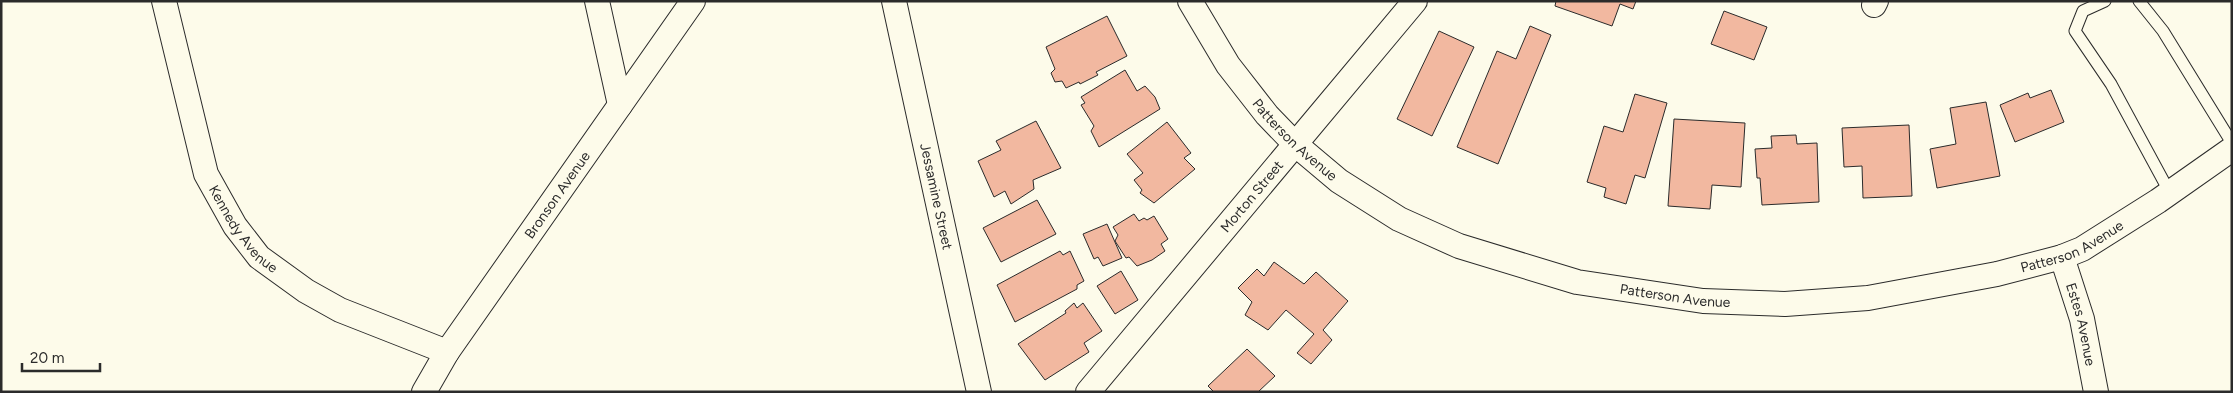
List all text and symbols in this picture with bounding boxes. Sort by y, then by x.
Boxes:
street label: Patterson Avenue [1249,95,1341,185]
street label: Jessamine Street [916,142,956,251]
street label: Bronson Avenue [521,148,594,242]
street label: Morton Street [1217,157,1287,236]
street label: Kennedy Avenue [205,182,281,277]
street label: Patterson Avenue [2019,217,2127,276]
street label: Patterson Avenue [1619,281,1731,311]
street label: Estes Avenue [2062,281,2099,368]
scale bar [22,340,100,372]
text: 20 m [30,349,64,367]

